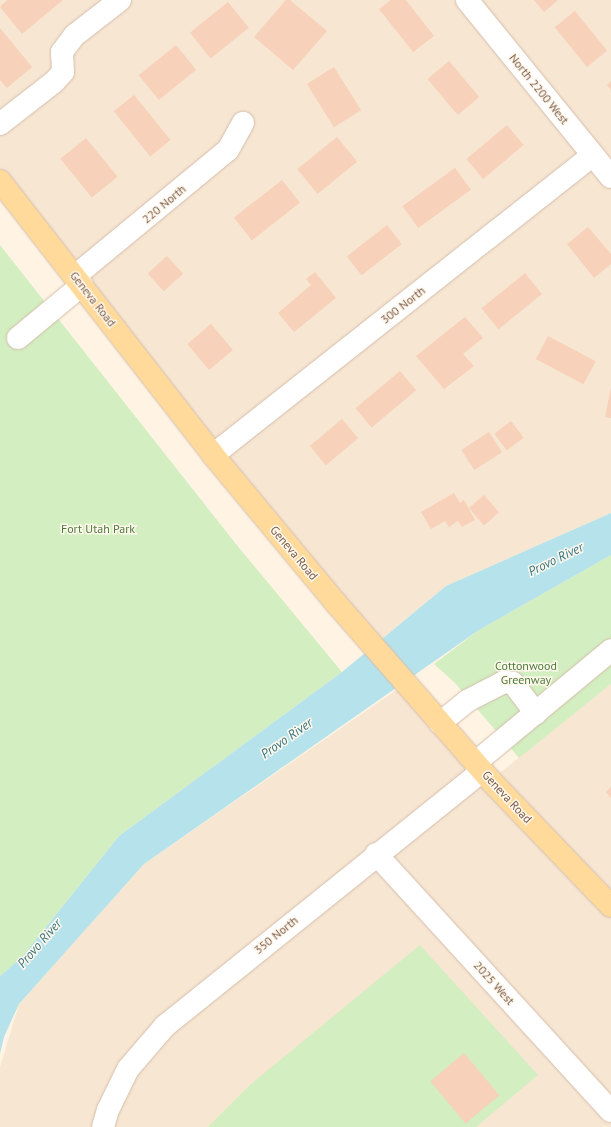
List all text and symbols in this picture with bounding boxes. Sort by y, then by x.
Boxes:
street label: North 2200 West [506,51,572,127]
street label: 220 North [139,182,189,226]
street label: Geneva Road [67,268,119,330]
street label: 300 North [378,283,428,327]
park label: Fort Utah Park [61,522,135,536]
street label: Geneva Road [267,523,321,583]
water label: Provo River [526,540,586,580]
park label: Cottonwood Greenway [495,659,557,687]
water label: Provo River [258,716,316,762]
street label: Geneva Road [479,768,535,826]
street label: 350 North [251,913,301,957]
water label: Provo River [15,916,65,972]
street label: 2025 West [471,958,517,1008]

